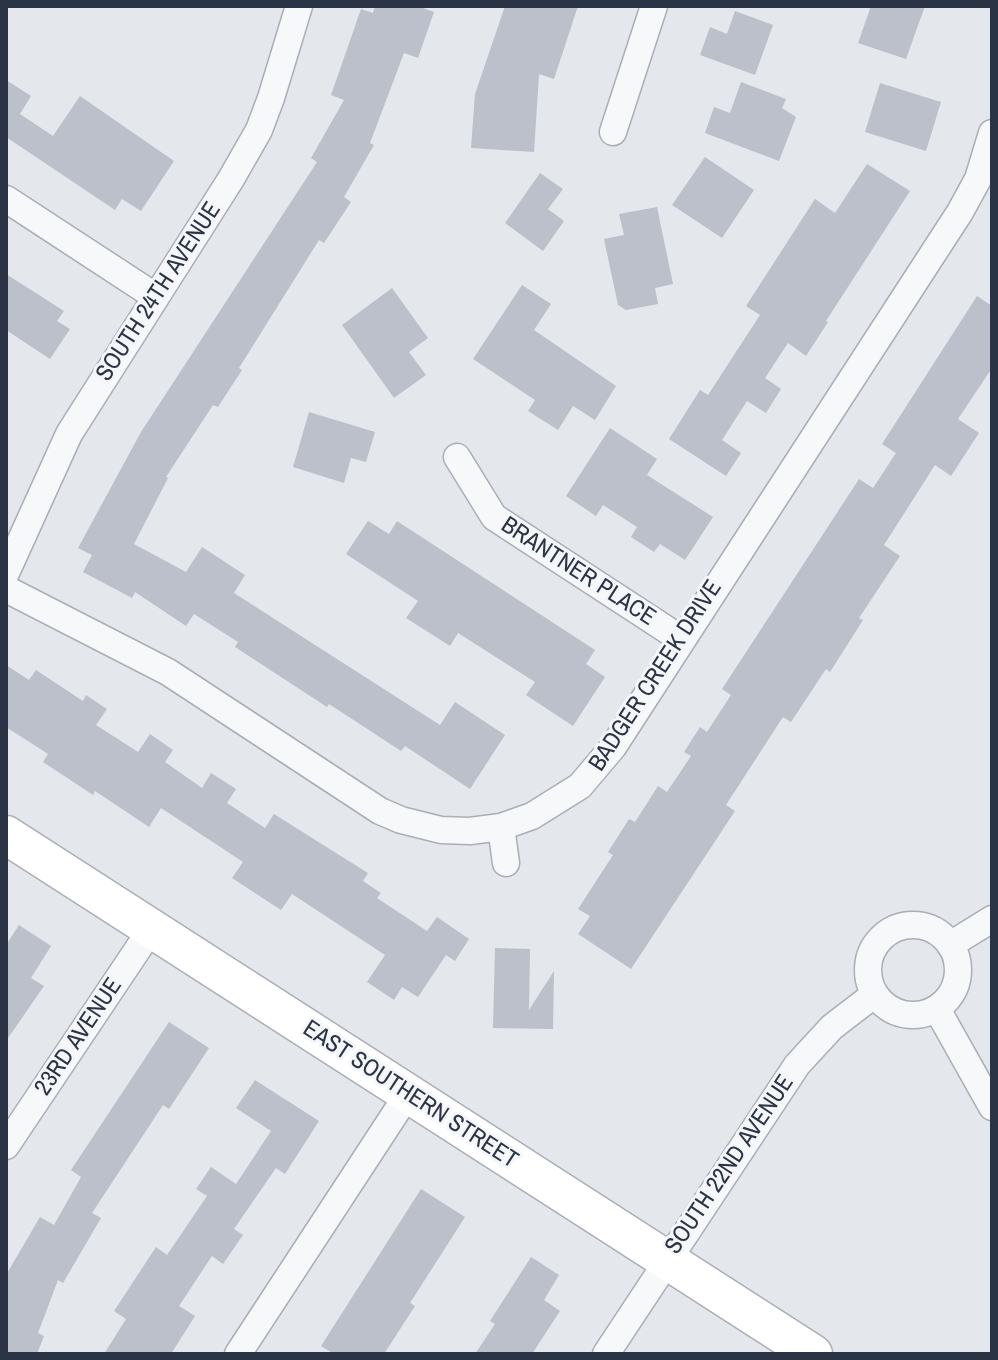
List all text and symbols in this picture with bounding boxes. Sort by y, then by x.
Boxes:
street label: SOUTH 24TH AVENUE [90,197,228,387]
street label: BRANTNER PLACE [495,511,661,633]
street label: BADGER CREEK DRIVE [583,575,729,777]
street label: 23RD AVENUE [29,973,129,1101]
street label: EAST SOUTHERN STREET [297,1015,523,1175]
street label: SOUTH 22ND AVENUE [659,1070,801,1260]

